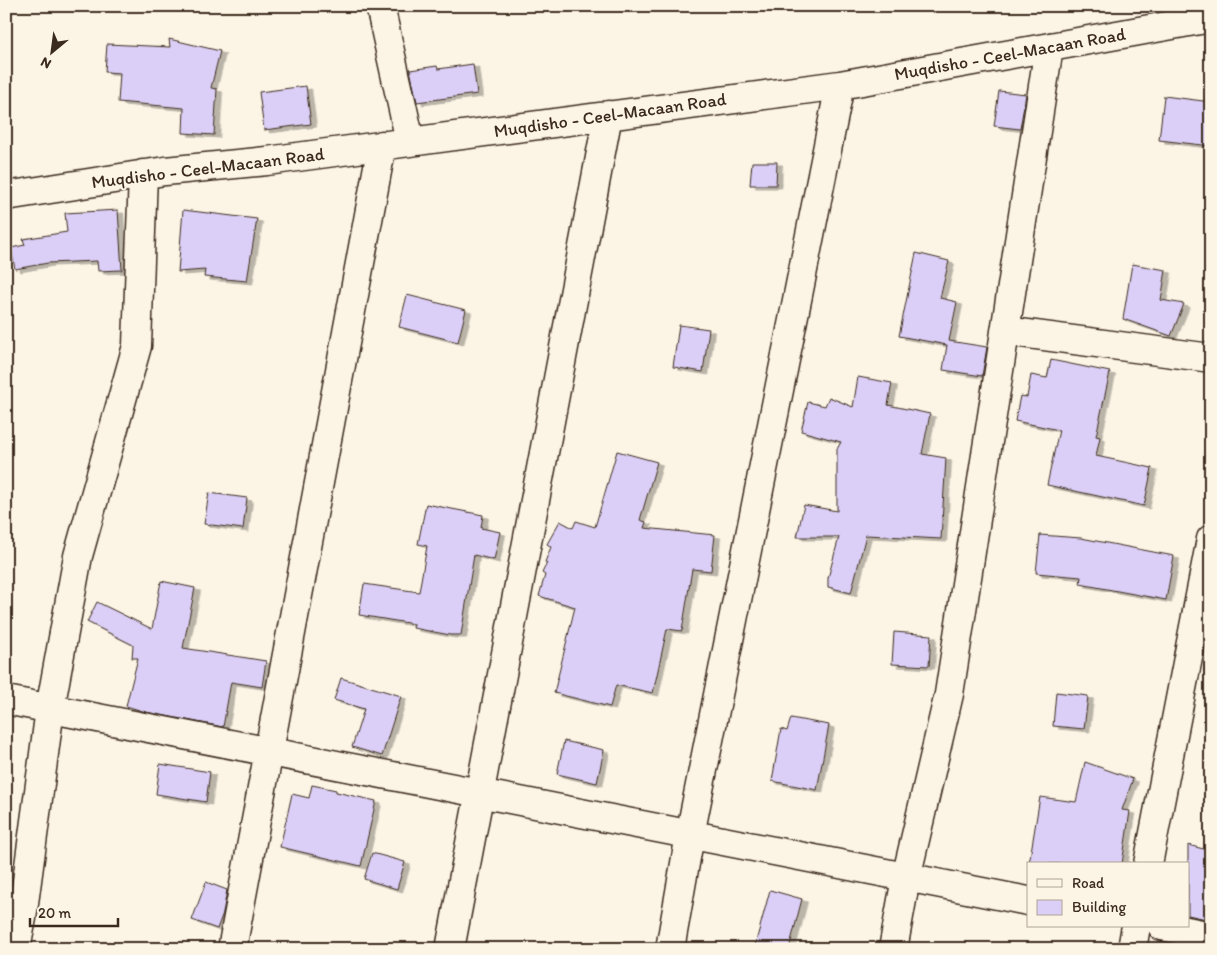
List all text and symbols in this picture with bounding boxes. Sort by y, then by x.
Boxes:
street label: Muqdisho - Ceel-Macaan Road [893,23,1128,85]
north arrow [28,28,78,78]
text: N [38,53,54,73]
street label: Muqdisho - Ceel-Macaan Road [492,88,728,142]
street label: Muqdisho - Ceel-Macaan Road [90,143,326,193]
legend [1027,862,1190,928]
text: Road [1072,874,1105,892]
scale bar [30,895,118,927]
text: Building [1072,898,1126,916]
text: 20 m [38,904,72,922]

